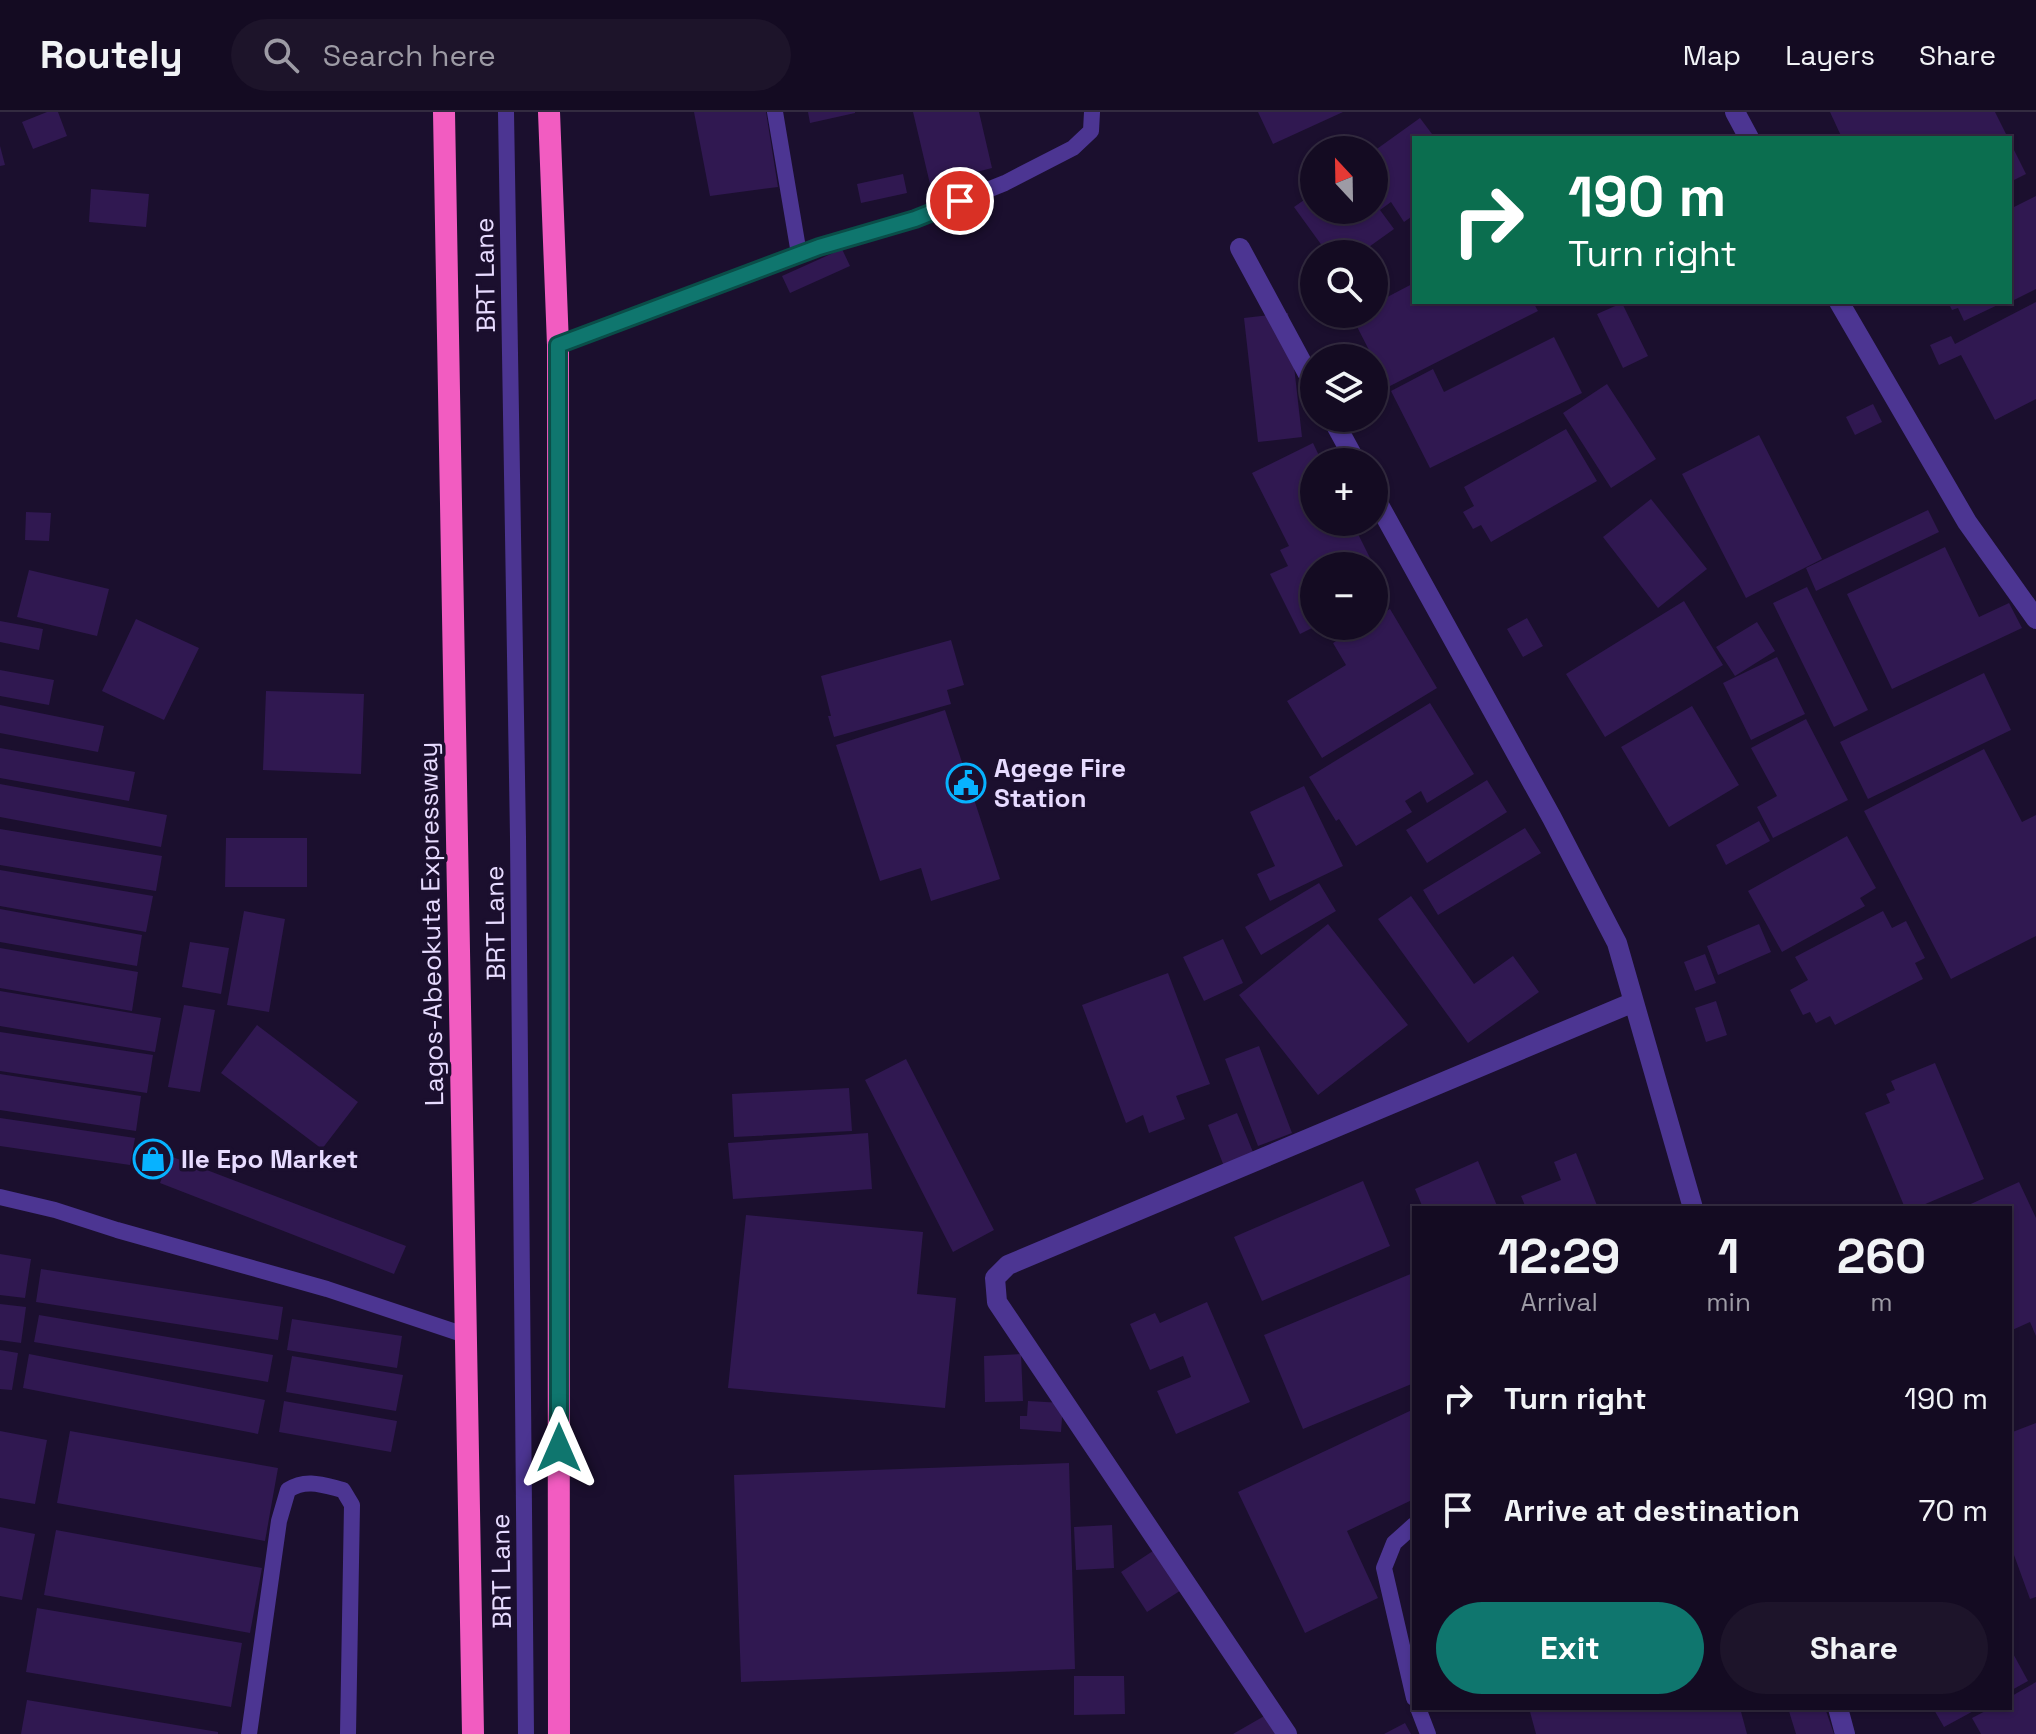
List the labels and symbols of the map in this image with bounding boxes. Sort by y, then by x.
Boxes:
north arrow [1300,136,1388,224]
pin [926,167,994,235]
street label: BRT Lane [467,217,503,333]
street label: Lagos-Abeokuta Expressway [411,741,451,1107]
place label: Agege Fire Station [994,751,1126,815]
public building icon: Agege Fire Station [945,762,987,804]
street label: BRT Lane [477,865,513,981]
shop icon: Ile Epo Market [132,1138,174,1180]
place label: Ile Epo Market [181,1142,358,1176]
position arrow [517,1406,601,1490]
street label: BRT Lane [483,1513,519,1629]

